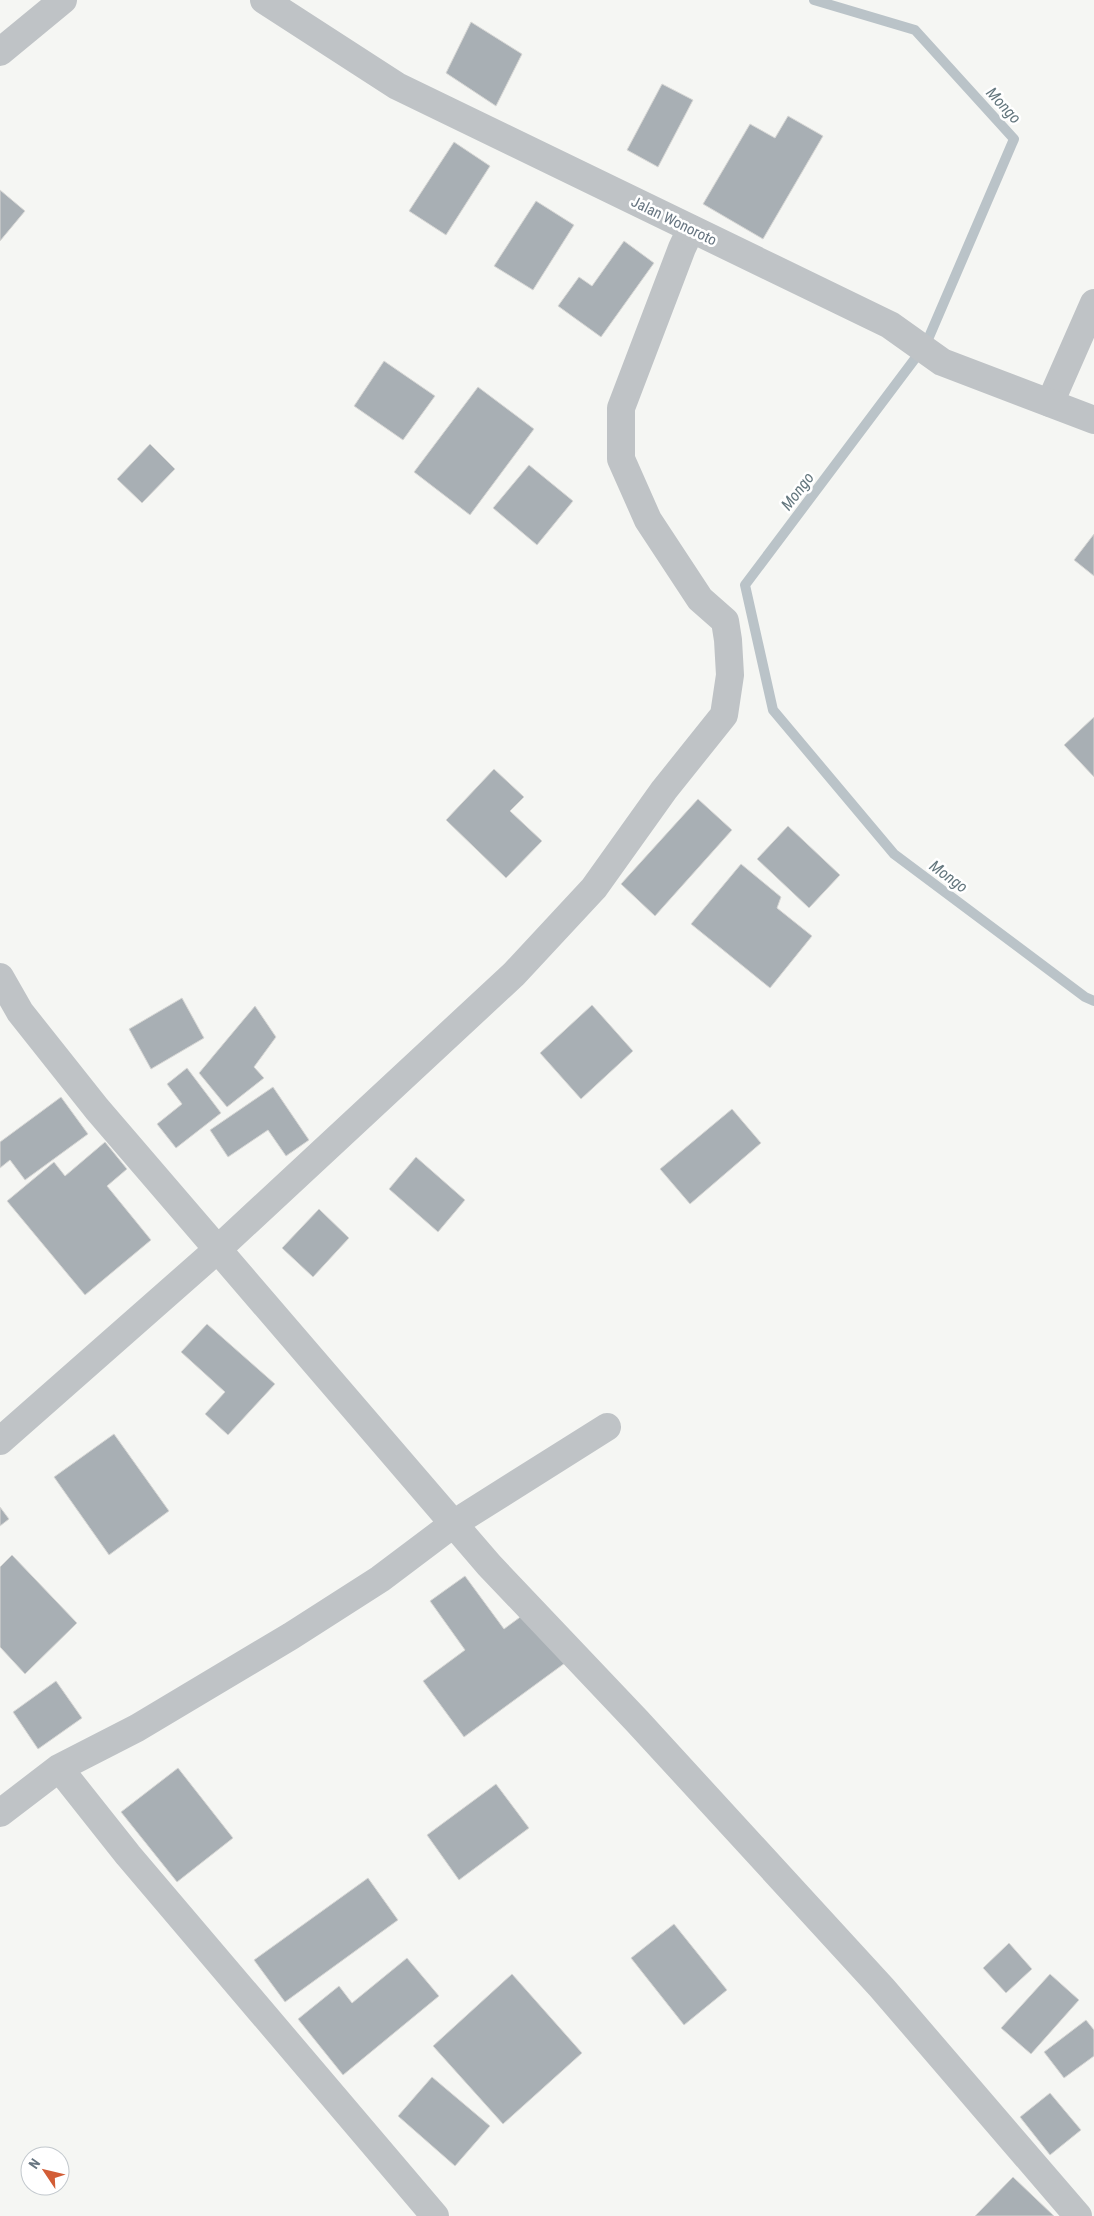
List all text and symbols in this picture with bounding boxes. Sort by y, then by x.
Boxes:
water label: Mongo [982,83,1025,128]
street label: Jalan Wonoroto [628,193,720,249]
water label: Mongo [777,468,818,514]
water label: Mongo [926,856,972,897]
north arrow [20,2146,70,2196]
text: N [25,2155,43,2172]

